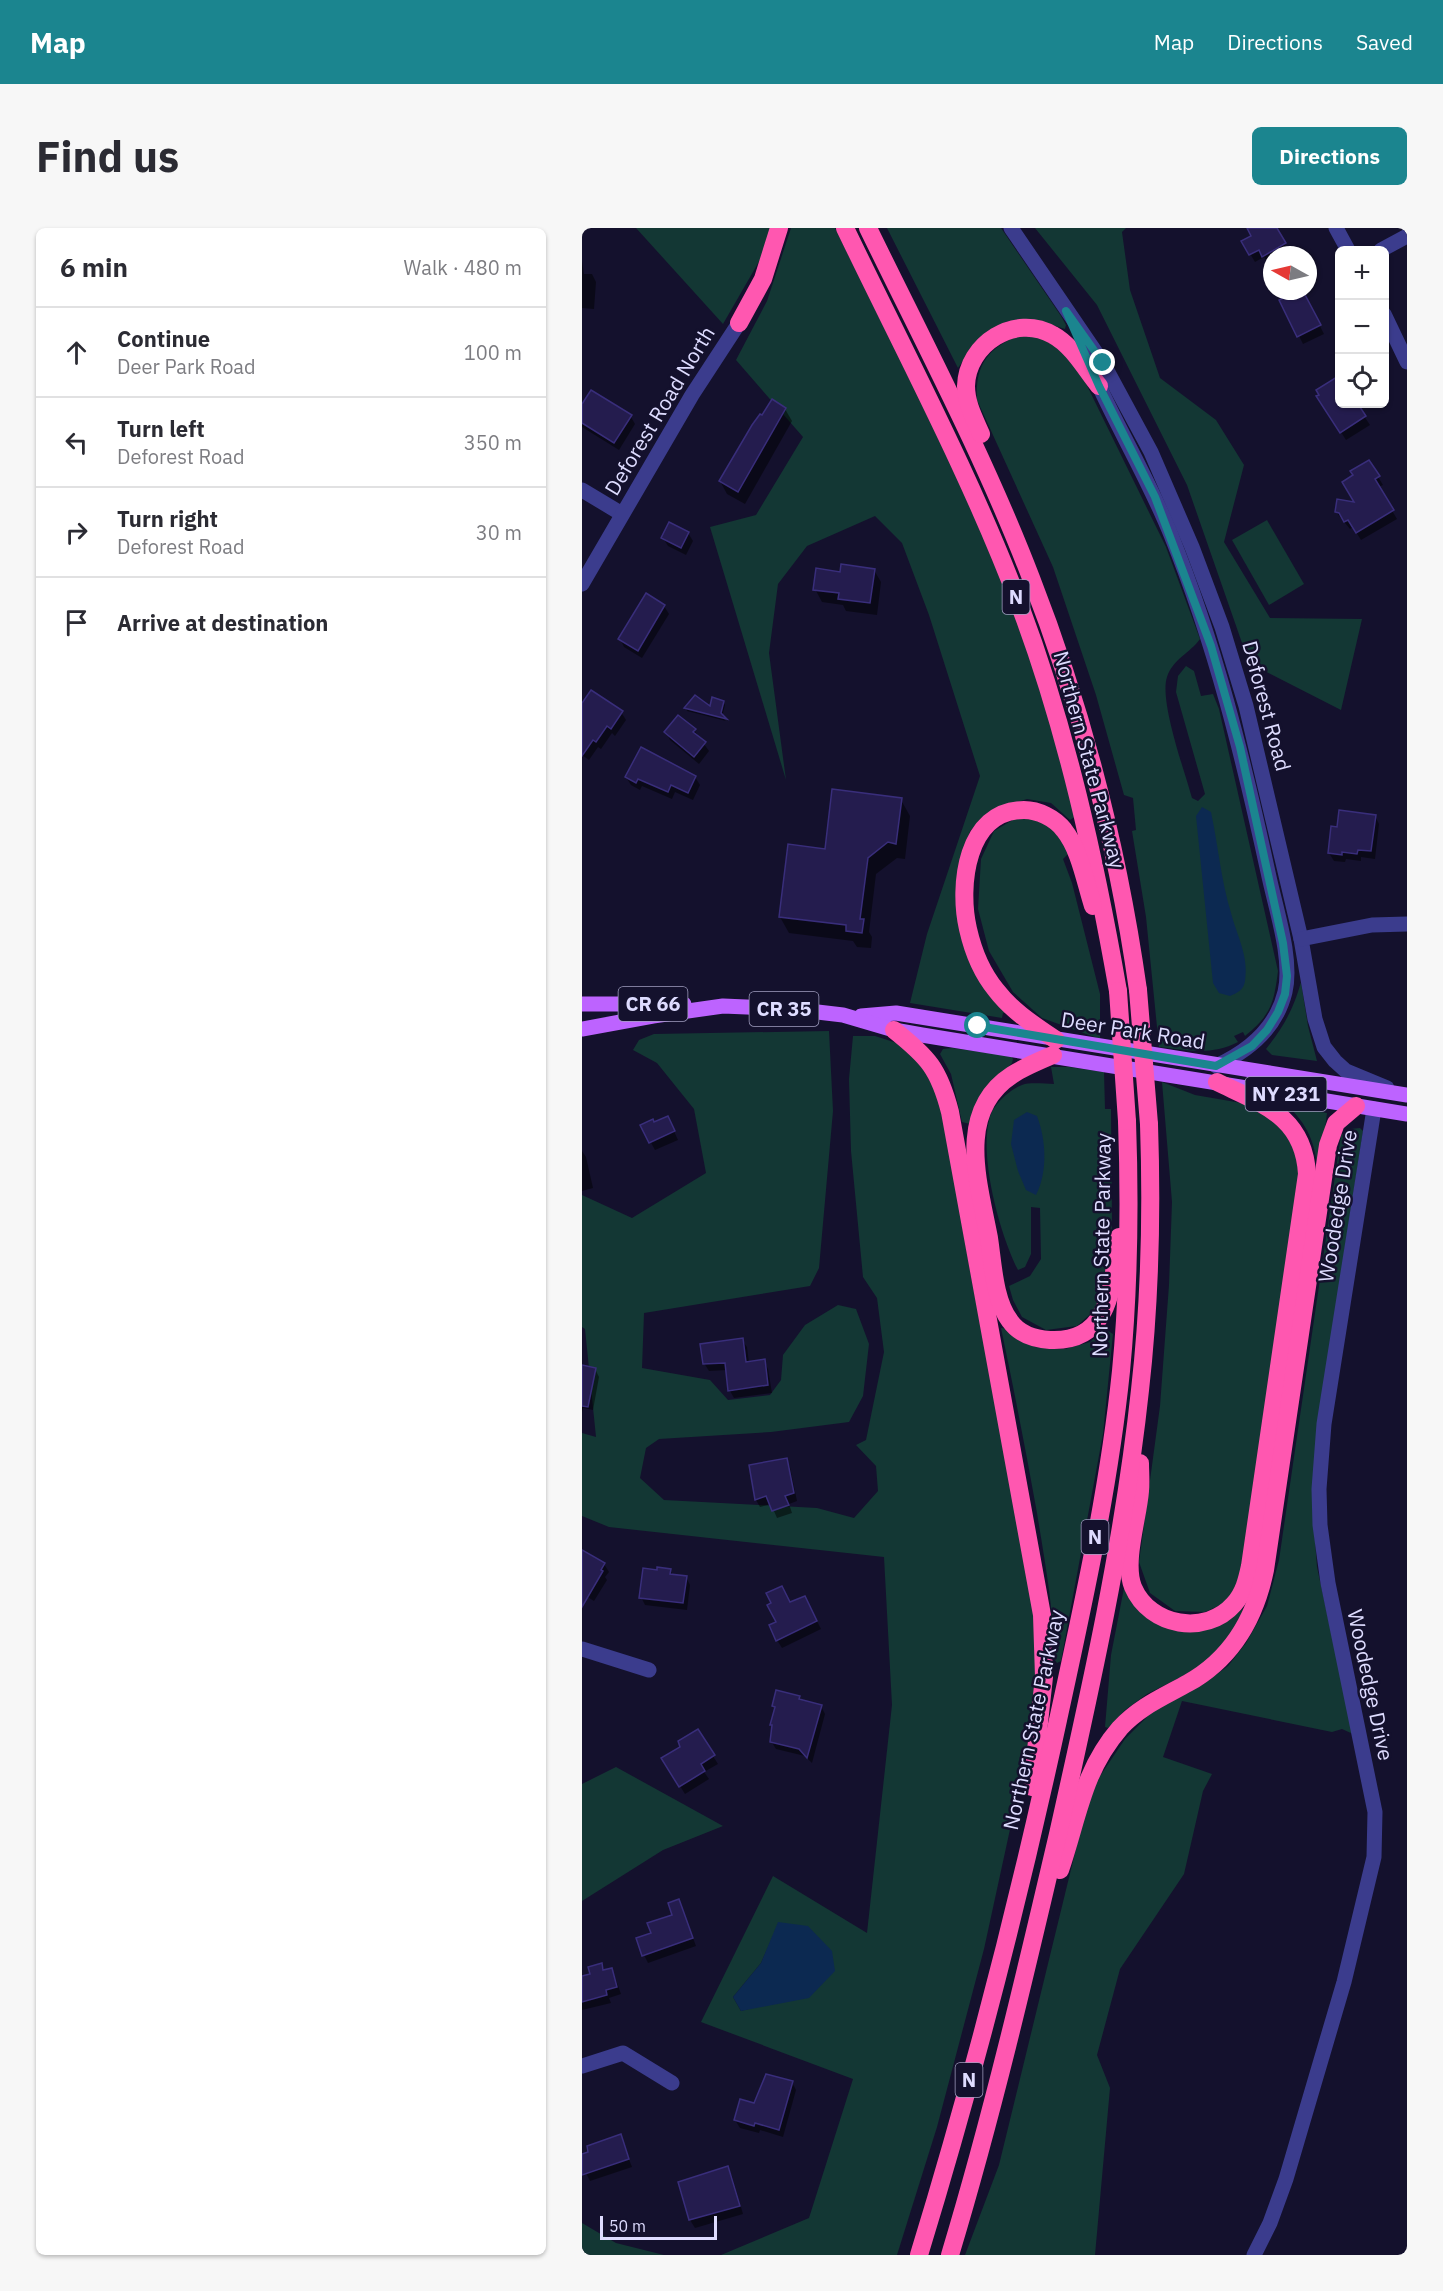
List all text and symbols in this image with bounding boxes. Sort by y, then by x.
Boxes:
text: Map [30,24,86,61]
text: Map [1154,28,1194,56]
text: Directions [1227,28,1323,56]
text: Saved [1356,28,1413,56]
button: Directions [1252,127,1407,185]
text: Find us [36,129,179,184]
north arrow [1263,246,1317,300]
map controls [1335,246,1389,408]
button: + [1335,246,1389,300]
text: 6 min [60,250,128,284]
text: Walk · 480 m [404,254,522,281]
button: − [1335,300,1389,354]
street label: Deforest Road North [598,321,721,500]
text: Continue [117,324,210,353]
icon: ahead [60,336,93,369]
text: 100 m [464,339,522,366]
route end [1089,349,1115,375]
text: Deer Park Road [117,353,256,380]
button: locate [1335,354,1389,408]
text: Turn left [117,414,205,443]
icon: left [60,426,93,459]
text: 350 m [464,429,522,456]
text: Deforest Road [117,443,245,470]
text: Turn right [117,504,218,533]
icon: right [60,516,93,549]
text: 30 m [476,519,522,546]
text: Deforest Road [117,533,245,560]
road number: N [1002,580,1030,614]
icon: arrive [60,606,93,639]
text: Arrive at destination [117,608,328,637]
street label: Deforest Road [1236,637,1298,774]
street label: Northern State Parkway [1047,648,1133,872]
road number: CR 66 [618,987,688,1021]
road number: CR 35 [750,992,818,1026]
street label: Deer Park Road [1059,1005,1207,1055]
route start [964,1012,990,1038]
road number: NY 231 [1246,1077,1326,1111]
street label: Woodedge Drive [1311,1128,1363,1284]
street label: Northern State Parkway [1085,1132,1117,1357]
road number: N [1082,1520,1108,1554]
street label: Northern State Parkway [996,1607,1070,1832]
street label: Woodedge Drive [1341,1607,1401,1763]
road number: N [956,2063,982,2097]
scale bar [600,2213,717,2240]
text: 50 m [609,2216,646,2236]

